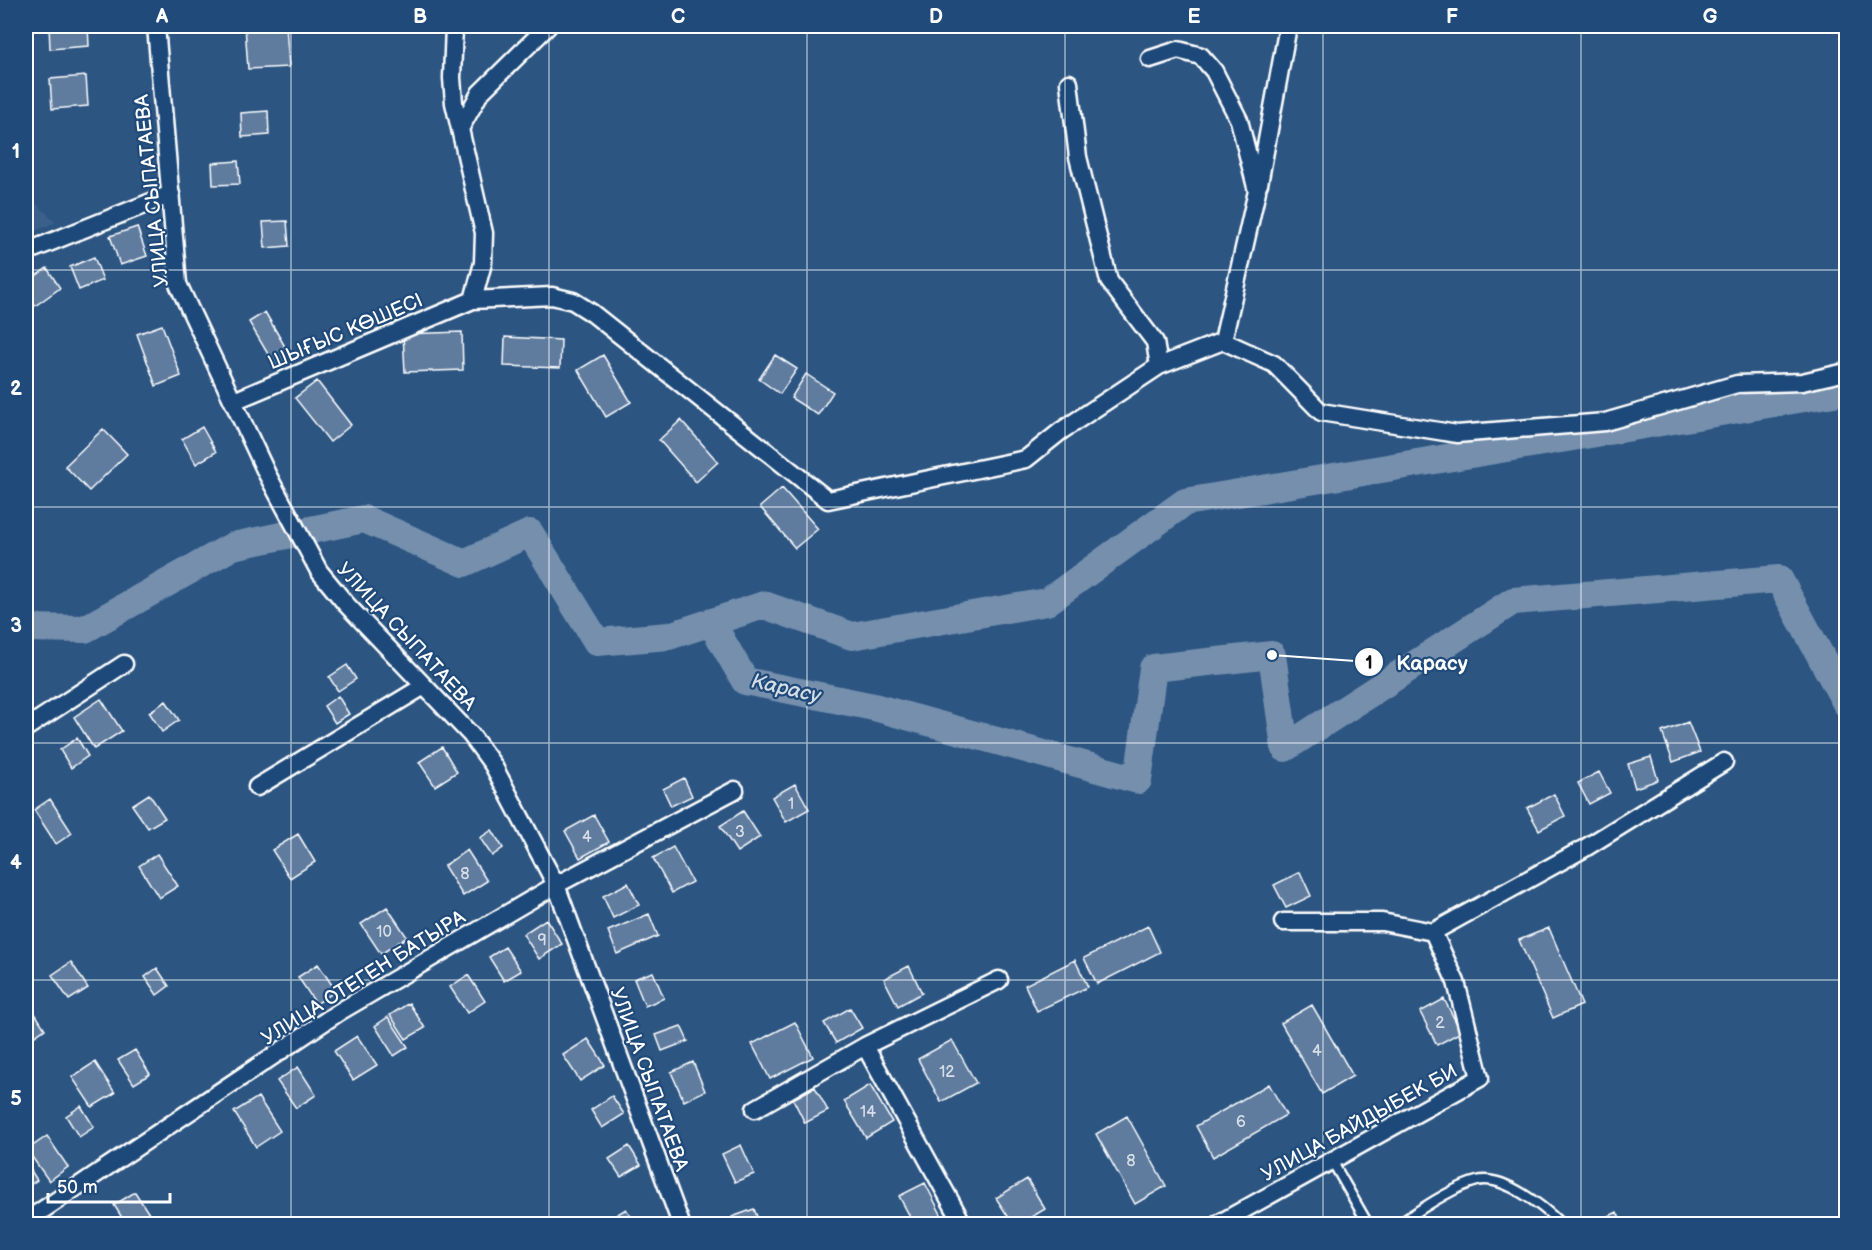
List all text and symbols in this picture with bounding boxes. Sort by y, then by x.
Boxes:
text: A [155,5,169,29]
text: B [413,5,427,29]
text: C [671,5,685,29]
text: D [929,5,943,29]
text: E [1188,5,1201,29]
text: F [1446,5,1458,29]
text: G [1703,5,1718,29]
street label: УЛИЦА СЫПАТАЕВА [130,92,174,288]
text: 1 [12,140,20,164]
street label: ШЫҒЫС КӨШЕСІ [264,288,426,375]
text: 2 [10,377,22,401]
street label: УЛИЦА СЫПАТАЕВА [331,558,482,716]
text: 3 [10,614,22,638]
callout: Карасу [1354,643,1480,682]
text: Карасу [1396,651,1468,676]
text: 1 [1365,653,1373,674]
water label: Карасу [749,668,824,709]
house number: 1 [788,795,794,814]
house number: 3 [735,823,745,842]
house number: 4 [582,828,592,847]
text: 4 [10,851,22,875]
house number: 8 [460,865,470,884]
street label: УЛИЦА ОТЕГЕН БАТЫРА [257,905,471,1051]
house number: 10 [376,923,392,942]
house number: 9 [537,931,547,950]
street label: УЛИЦА СЫПАТАЕВА [605,984,694,1175]
house number: 2 [1435,1014,1445,1033]
house number: 4 [1312,1042,1322,1061]
street label: УЛИЦА БАЙДЫБЕК БИ [1257,1059,1462,1187]
house number: 12 [939,1063,955,1082]
text: 5 [10,1087,22,1111]
house number: 14 [860,1103,876,1122]
house number: 6 [1236,1113,1246,1132]
house number: 8 [1126,1152,1136,1171]
scale bar [48,1166,170,1204]
text: 50 m [57,1177,98,1198]

